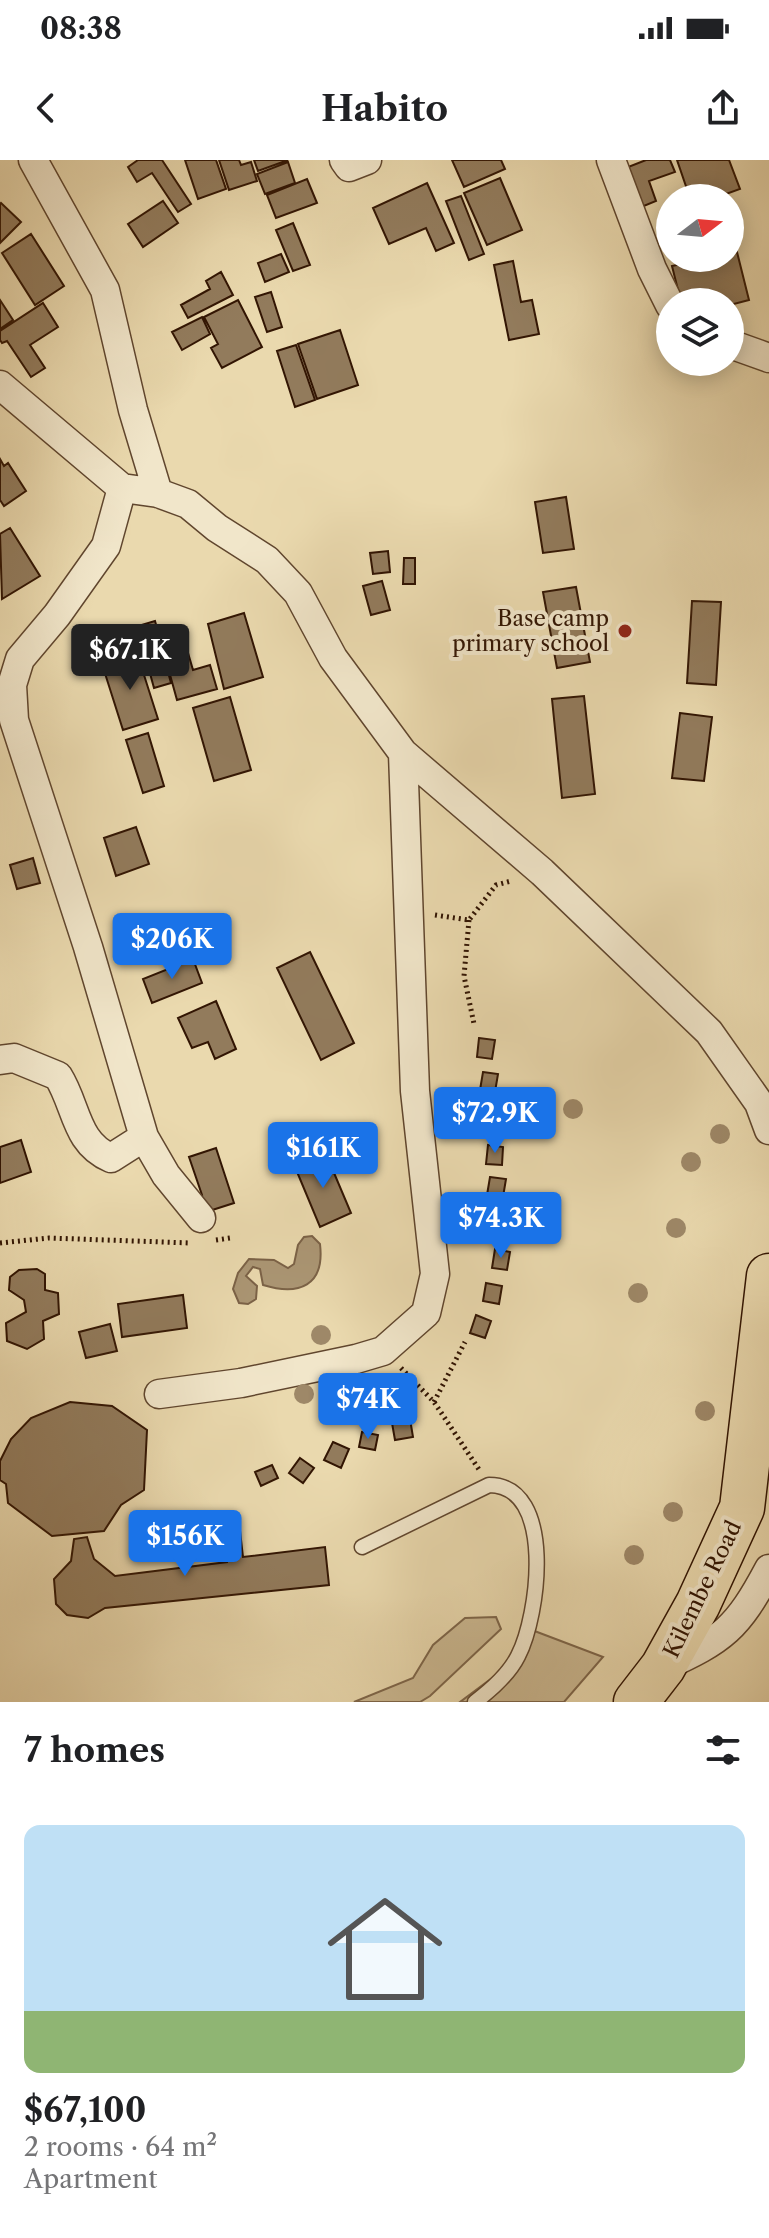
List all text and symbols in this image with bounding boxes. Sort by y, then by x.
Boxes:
text: 08:38 [40,10,122,47]
icon: back [24,86,68,130]
text: Habito [321,86,448,130]
icon: share [701,86,745,130]
north arrow [656,184,744,272]
map controls [656,184,744,376]
button: layers [656,288,744,376]
place label: Base camp primary school [452,605,609,657]
marker: Base camp primary school [616,622,634,640]
pin: $67.1K [65,624,195,692]
text: $67.1K [89,634,171,666]
pin: $206K [116,913,228,981]
text: $206K [131,923,213,955]
pin: $72.9K [430,1087,560,1155]
text: $72.9K [452,1097,538,1129]
pin: $161K [267,1122,379,1190]
text: $161K [286,1132,360,1164]
pin: $74.3K [436,1192,566,1260]
text: $74.3K [458,1202,544,1234]
pin: $74K [321,1373,415,1441]
text: $74K [336,1383,400,1415]
pin: $156K [129,1510,241,1578]
street label: Kilembe Road [658,1516,747,1662]
text: $156K [147,1520,223,1552]
icon: filters [701,1728,745,1772]
text: 7 homes [24,1729,165,1771]
icon: home [313,1877,457,2021]
text: $67,100 [24,2089,146,2131]
text: 2 rooms · 64 m² [24,2131,217,2163]
text: Apartment [24,2163,157,2195]

